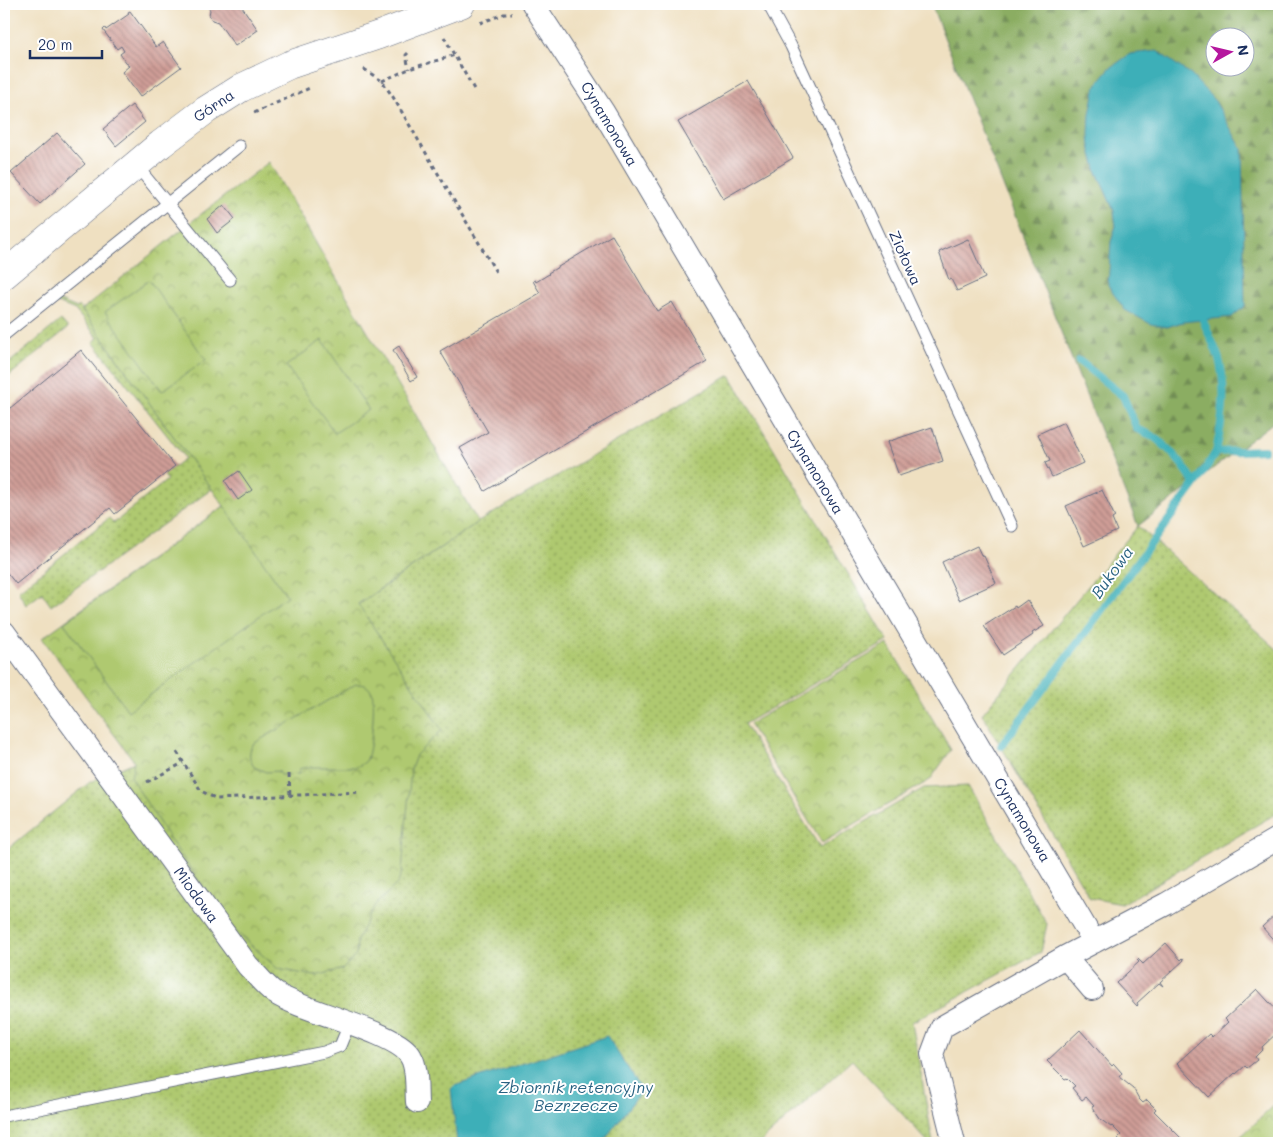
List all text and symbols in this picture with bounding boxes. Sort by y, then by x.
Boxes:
scale bar [30,28,102,60]
north arrow [1206,28,1256,78]
text: 20 m [38,34,72,54]
text: N [1233,44,1254,57]
street label: Cynamonowa [577,78,643,169]
street label: Górna [189,84,238,126]
street label: Ziołowa [885,227,927,288]
street label: Cynamonowa [783,426,849,517]
water label: Bukowa [1086,542,1137,602]
street label: Cynamonowa [990,774,1056,865]
street label: Miodowa [170,862,224,927]
water label: Zbiornik retencyjny Bezrzecze [499,1076,654,1115]

